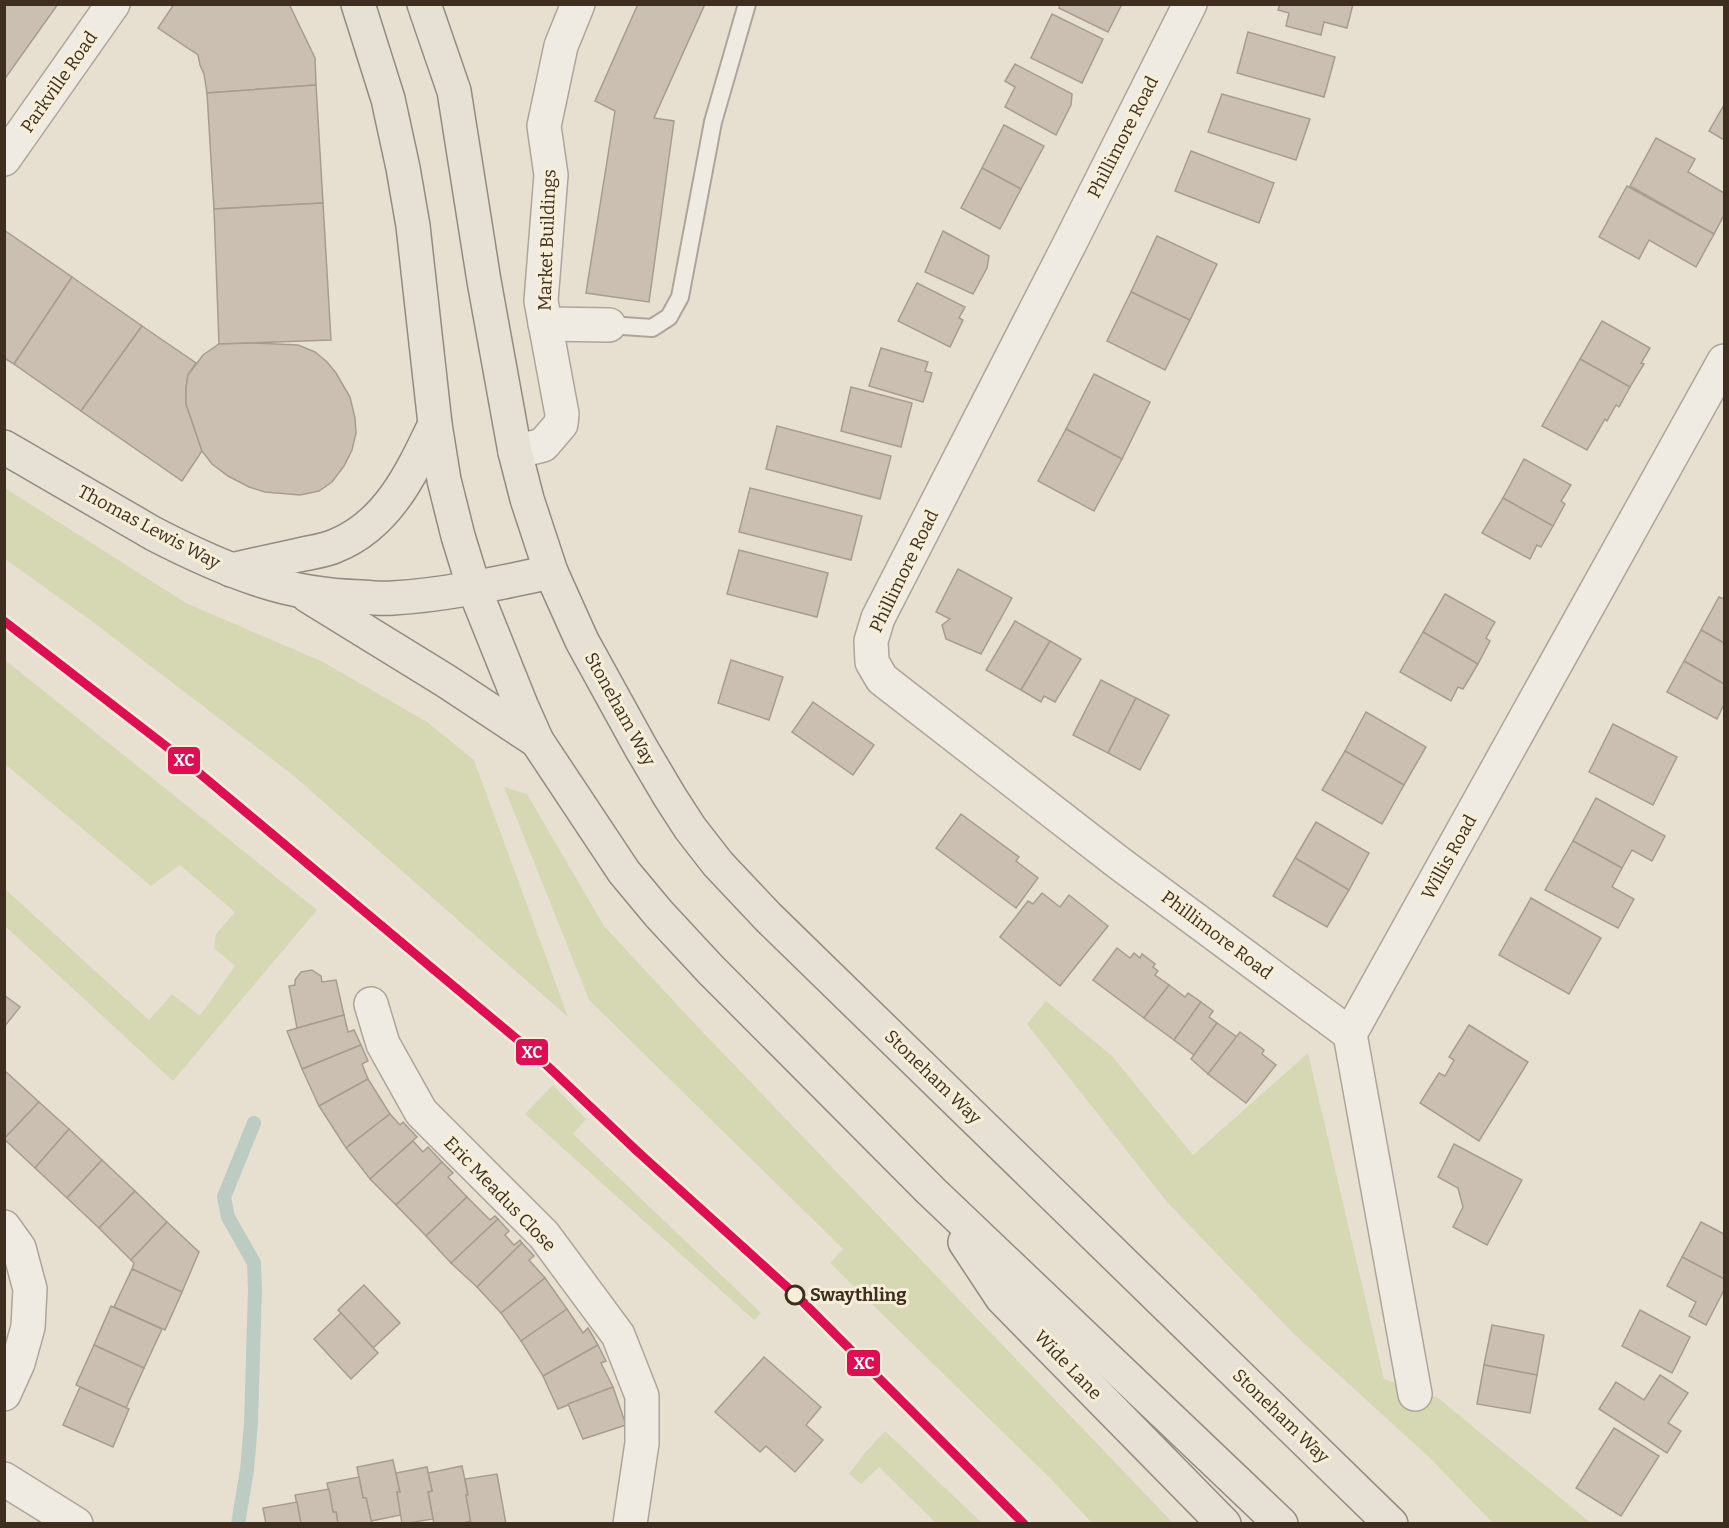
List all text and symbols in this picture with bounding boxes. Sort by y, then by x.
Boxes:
street label: Parkville Road [16,27,102,137]
street label: Phillimore Road [1083,72,1163,202]
street label: Market Buildings [534,169,560,311]
street label: Thomas Lewis Way [74,480,224,574]
street label: Phillimore Road [865,506,943,636]
street label: Stoneham Way [580,649,660,770]
line badge: XC [167,746,201,775]
text: XC [174,751,194,770]
street label: Willis Road [1417,811,1481,903]
street label: Phillimore Road [1157,886,1277,984]
street label: Stoneham Way [880,1025,986,1129]
line badge: XC [515,1038,549,1066]
text: XC [522,1043,542,1062]
street label: Eric Meadus Close [439,1132,561,1256]
place label: Swaythling [810,1284,907,1306]
marker: Swaythling [785,1285,805,1305]
street label: Wide Lane [1030,1326,1106,1404]
line badge: XC [846,1349,881,1377]
text: XC [854,1354,874,1373]
street label: Stoneham Way [1228,1364,1334,1468]

